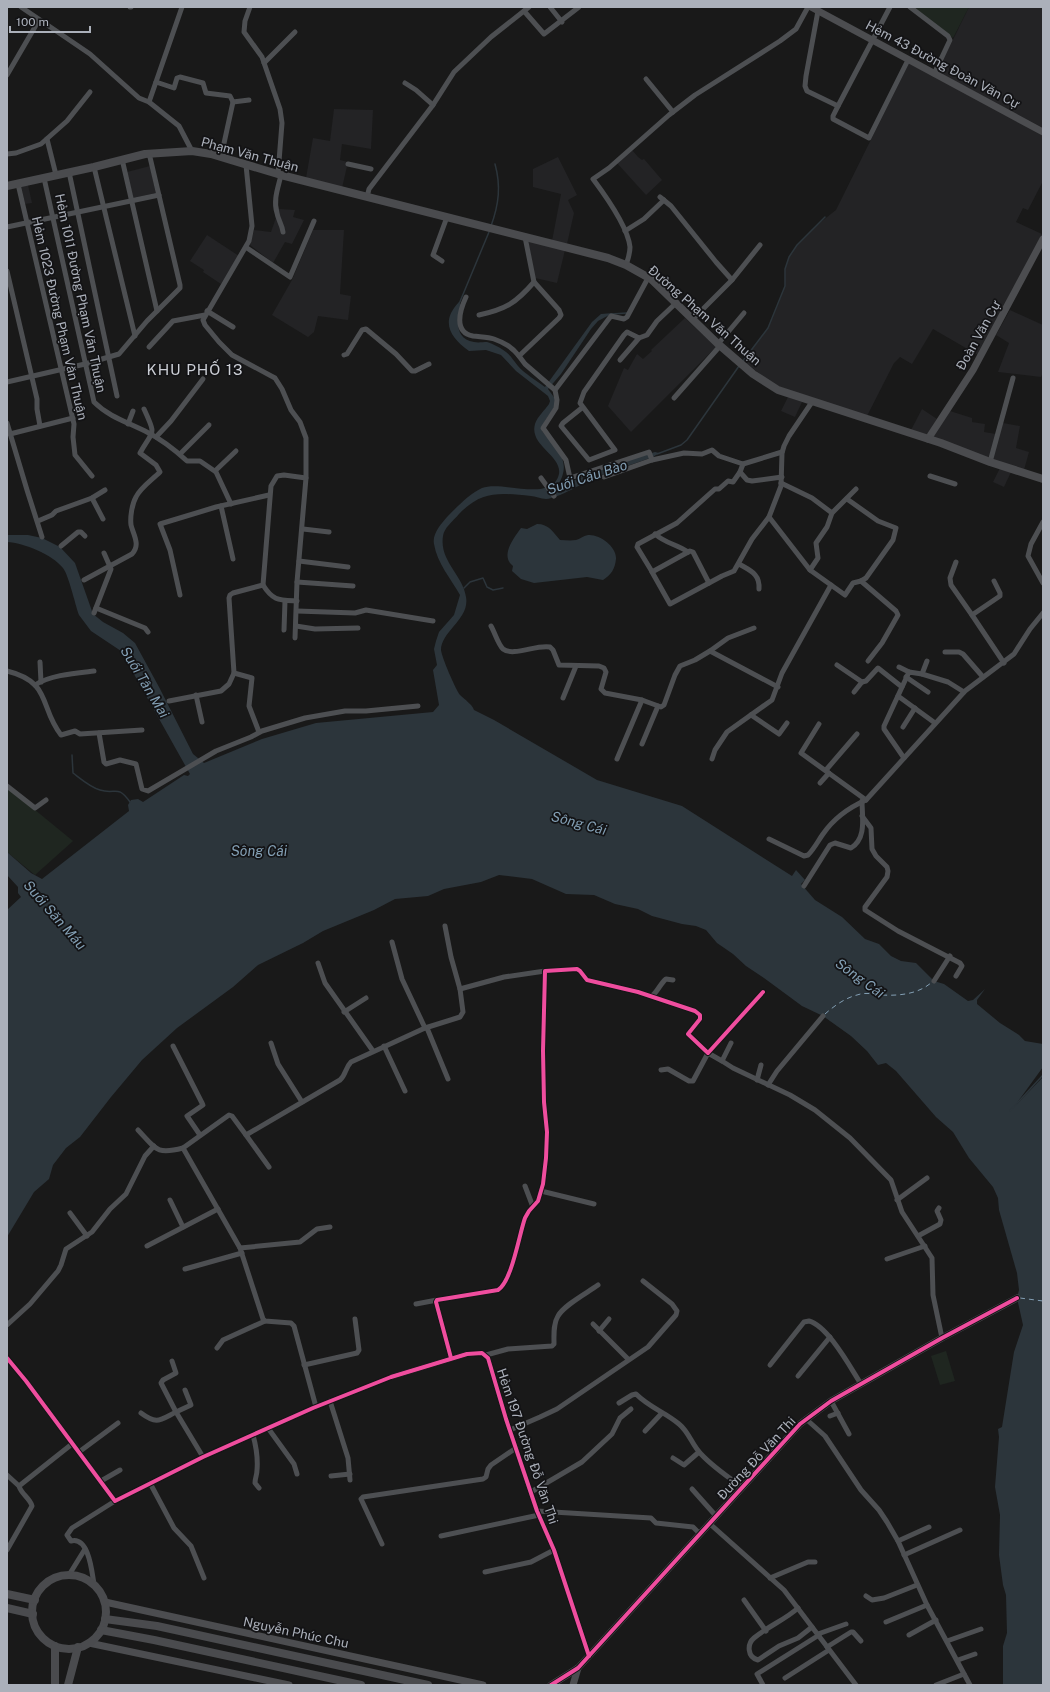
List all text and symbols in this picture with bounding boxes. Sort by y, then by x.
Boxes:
scale bar [10,8,90,34]
text: 100 m [16,15,49,29]
street label: Hẻm 43 Đường Đoàn Văn Cự [863,17,1023,112]
street label: Phạm Văn Thuận [199,134,300,175]
street label: Hẻm 1011 Đường Phạm Văn Thuận [52,192,109,394]
street label: Hẻm 1023 Đường Phạm Văn Thuận [29,215,90,421]
street label: Đường Phạm Văn Thuận [645,262,764,368]
street label: Đoàn Văn Cự [953,297,1004,373]
district label: KHU PHỐ 13 [146,359,244,378]
water label: Suối Cầu Bào [545,456,630,498]
water label: Suối Tân Mai [118,644,173,721]
water label: Sông Cái [550,808,609,838]
water label: Sông Cái [231,843,288,859]
water label: Suối Săn Máu [21,877,90,953]
water label: Sông Cái [832,955,888,1001]
street label: Hẻm 197 Đường Đỗ Văn Thi [494,1366,561,1526]
street label: Đường Đỗ Văn Thi [714,1414,799,1503]
street label: Nguyễn Phúc Chu [242,1614,350,1651]

